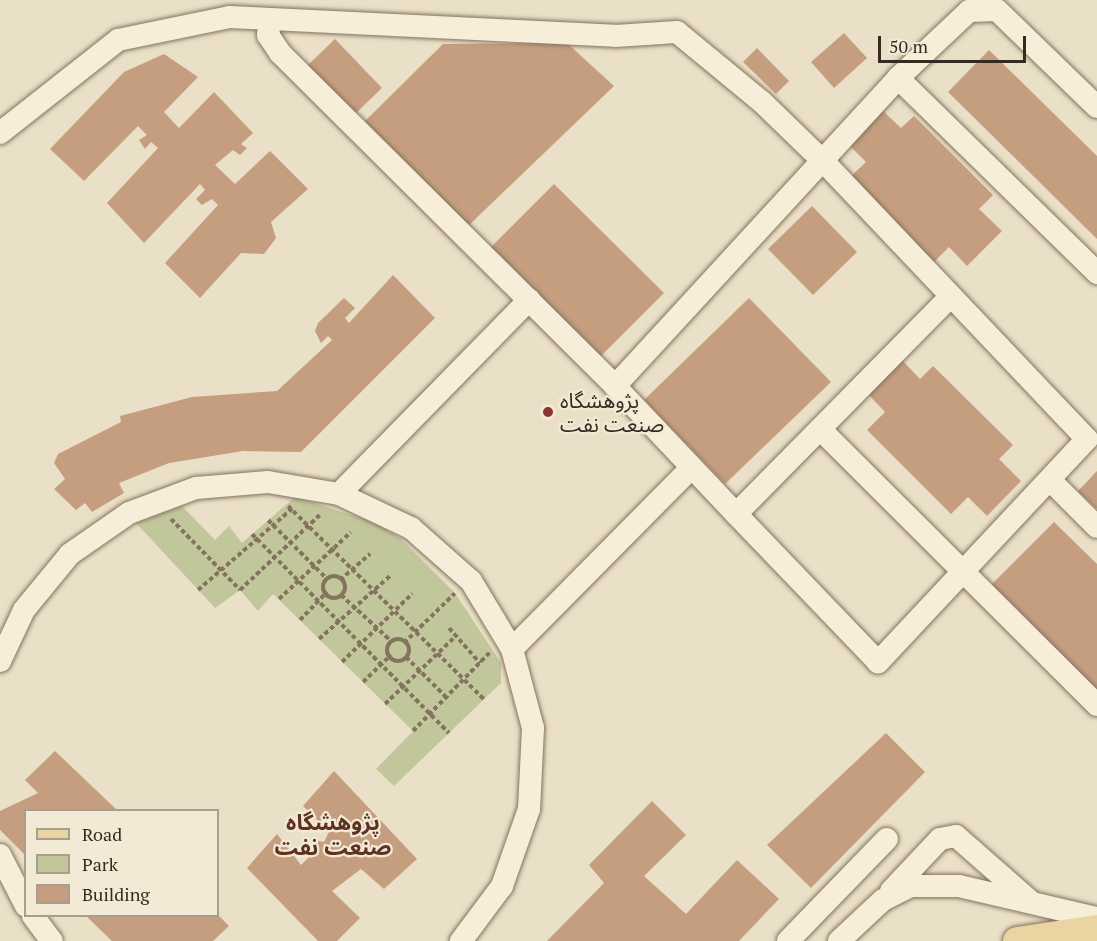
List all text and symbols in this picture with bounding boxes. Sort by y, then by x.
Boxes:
scale bar [881,24,1030,62]
text: 50 m [889,34,928,58]
place label: پژوهشگاه صنعت نفت [560,387,664,437]
marker: پژوهشگاه صنعت نفت [541,405,555,419]
district label: پژوهشگاه صنعت نفت [275,808,391,860]
legend [24,809,219,917]
text: Road [82,822,122,846]
text: Park [82,852,118,876]
text: Building [82,882,150,906]

